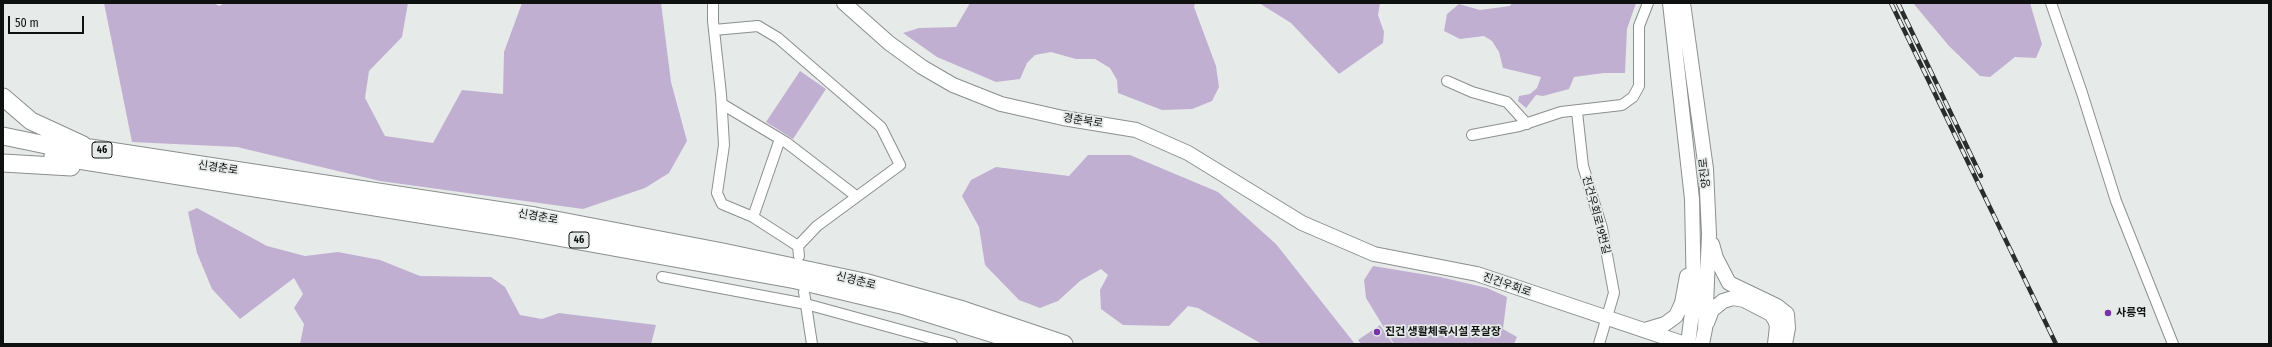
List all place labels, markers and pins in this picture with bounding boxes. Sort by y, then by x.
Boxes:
place label: 사릉역 [2116,306,2146,320]
marker: 사릉역 [2103,308,2113,318]
place label: 진건 생활체육시설 풋살장 [1385,325,1501,339]
marker: 진건 생활체육시설 풋살장 [1372,327,1382,337]

